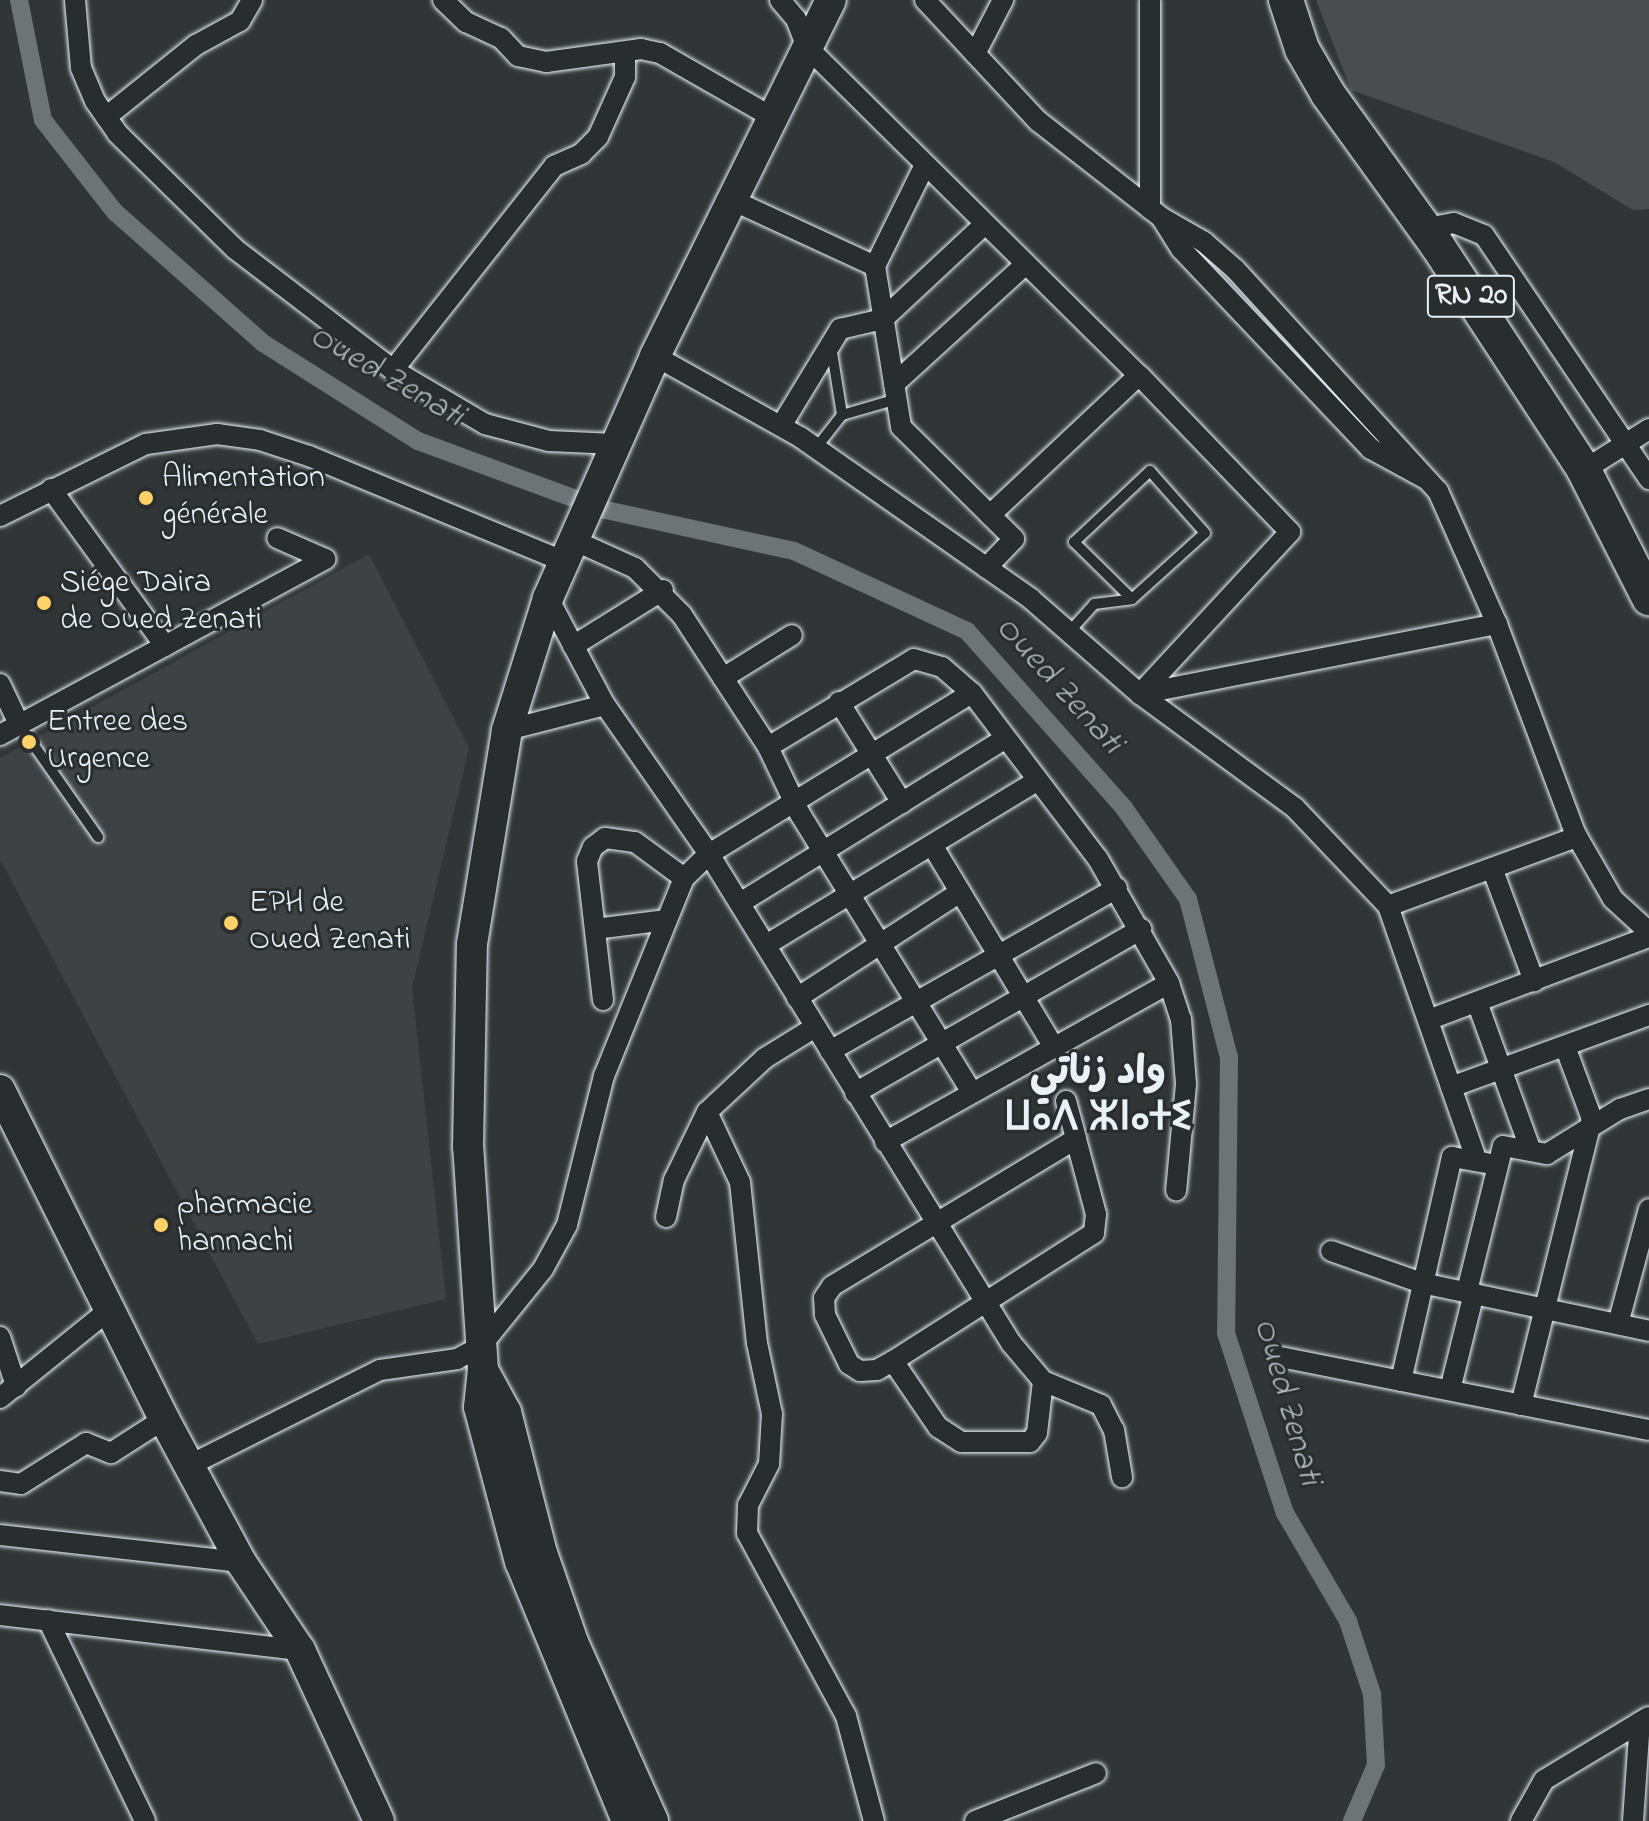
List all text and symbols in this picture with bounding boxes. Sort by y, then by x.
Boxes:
road number: RN 20 [1425,270,1517,322]
water label: Oued Zenati [301,316,471,438]
place label: Alimentation générale [162,461,325,536]
marker: Alimentation générale [137,489,155,507]
place label: Siége Daira de Oued Zenati [60,566,262,641]
marker: Siége Daira de Oued Zenati [35,594,53,612]
water label: Oued Zenati [985,609,1131,763]
place label: Entree des Urgence [47,705,188,780]
marker: Entree des Urgence [18,731,40,753]
place label: EPH de Oued Zenati [249,886,411,961]
marker: EPH de Oued Zenati [220,912,242,934]
district label: واد زناتي ⵡⴰⴷ ⵣⵏⴰⵜⵉ [1004,1050,1192,1144]
place label: pharmacie hannachi [177,1188,312,1263]
marker: pharmacie hannachi [152,1216,170,1234]
water label: Oued Zenati [1243,1314,1329,1490]

